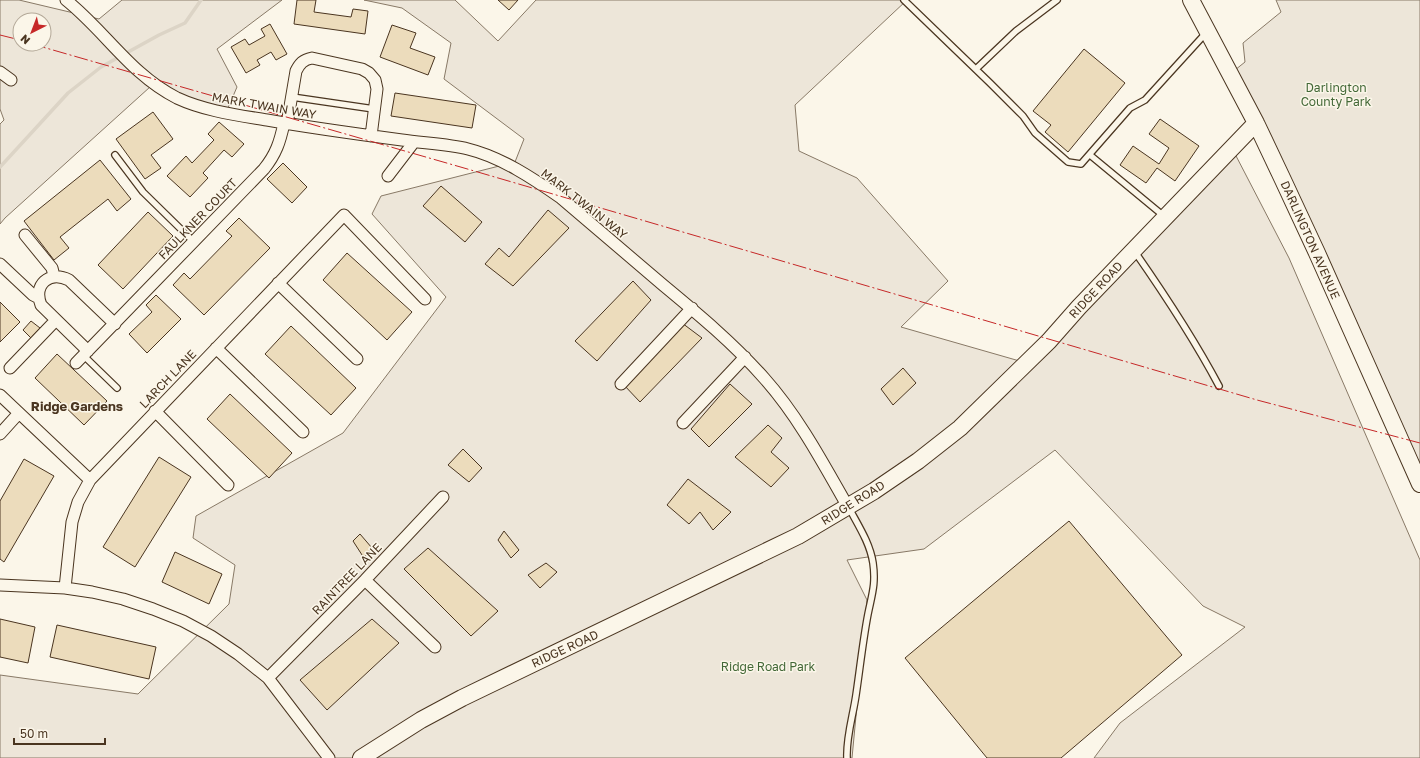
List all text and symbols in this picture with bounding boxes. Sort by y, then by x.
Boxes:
north arrow [12,12,52,52]
text: N [18,32,32,47]
park label: Darlington County Park [1301,80,1372,109]
street label: MARK TWAIN WAY [211,89,318,122]
street label: MARK TWAIN WAY [538,165,631,242]
street label: FAULKNER COURT [155,175,241,262]
street label: DARLINGTON AVENUE [1278,178,1343,301]
street label: RIDGE ROAD [1065,258,1126,321]
street label: LARCH LANE [136,346,199,411]
district label: Ridge Gardens [31,398,123,414]
street label: RIDGE ROAD [818,477,887,528]
street label: RAINTREE LANE [309,540,385,618]
street label: RIDGE ROAD [529,626,601,671]
park label: Ridge Road Park [721,659,815,674]
scale bar [14,720,105,746]
text: 50 m [20,726,48,741]

